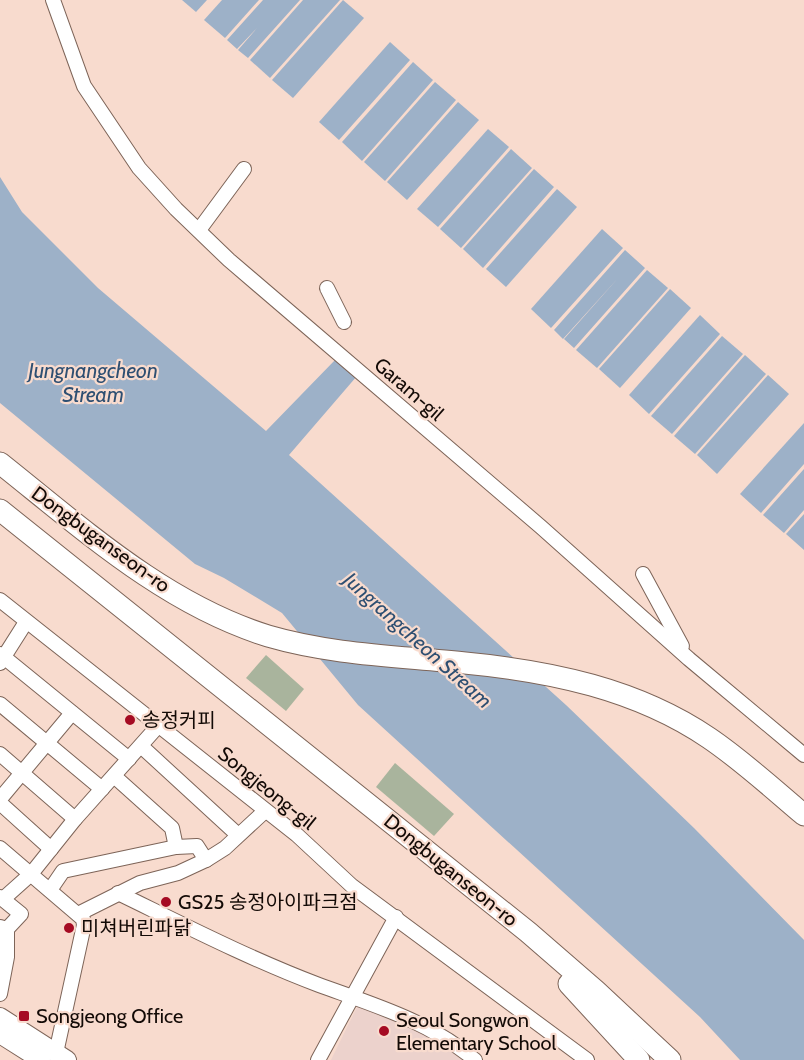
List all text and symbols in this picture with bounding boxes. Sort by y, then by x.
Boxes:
street label: Garam-gil [369,352,449,426]
water label: Jungnangcheon Stream [26,358,158,407]
street label: Dongbuganseon-ro [27,481,175,597]
water label: Jungrangcheon Stream [337,566,497,713]
place label: 송정커피 [142,708,216,732]
marker: 송정커피 [123,713,137,727]
street label: Songjeong-gil [213,741,321,835]
street label: Dongbuganseon-ro [379,809,523,931]
place label: GS25 송정아이파크점 [178,890,358,914]
marker: GS25 송정아이파크점 [159,895,173,909]
place label: 미쳐버린파닭 [81,916,191,940]
marker: 미쳐버린파닭 [62,921,76,935]
place label: Songjeong Office [36,1004,183,1028]
place label: Seoul Songwon Elementary School [396,1008,557,1055]
marker: Songjeong Office [17,1009,31,1023]
marker: Seoul Songwon Elementary School [377,1024,391,1038]

